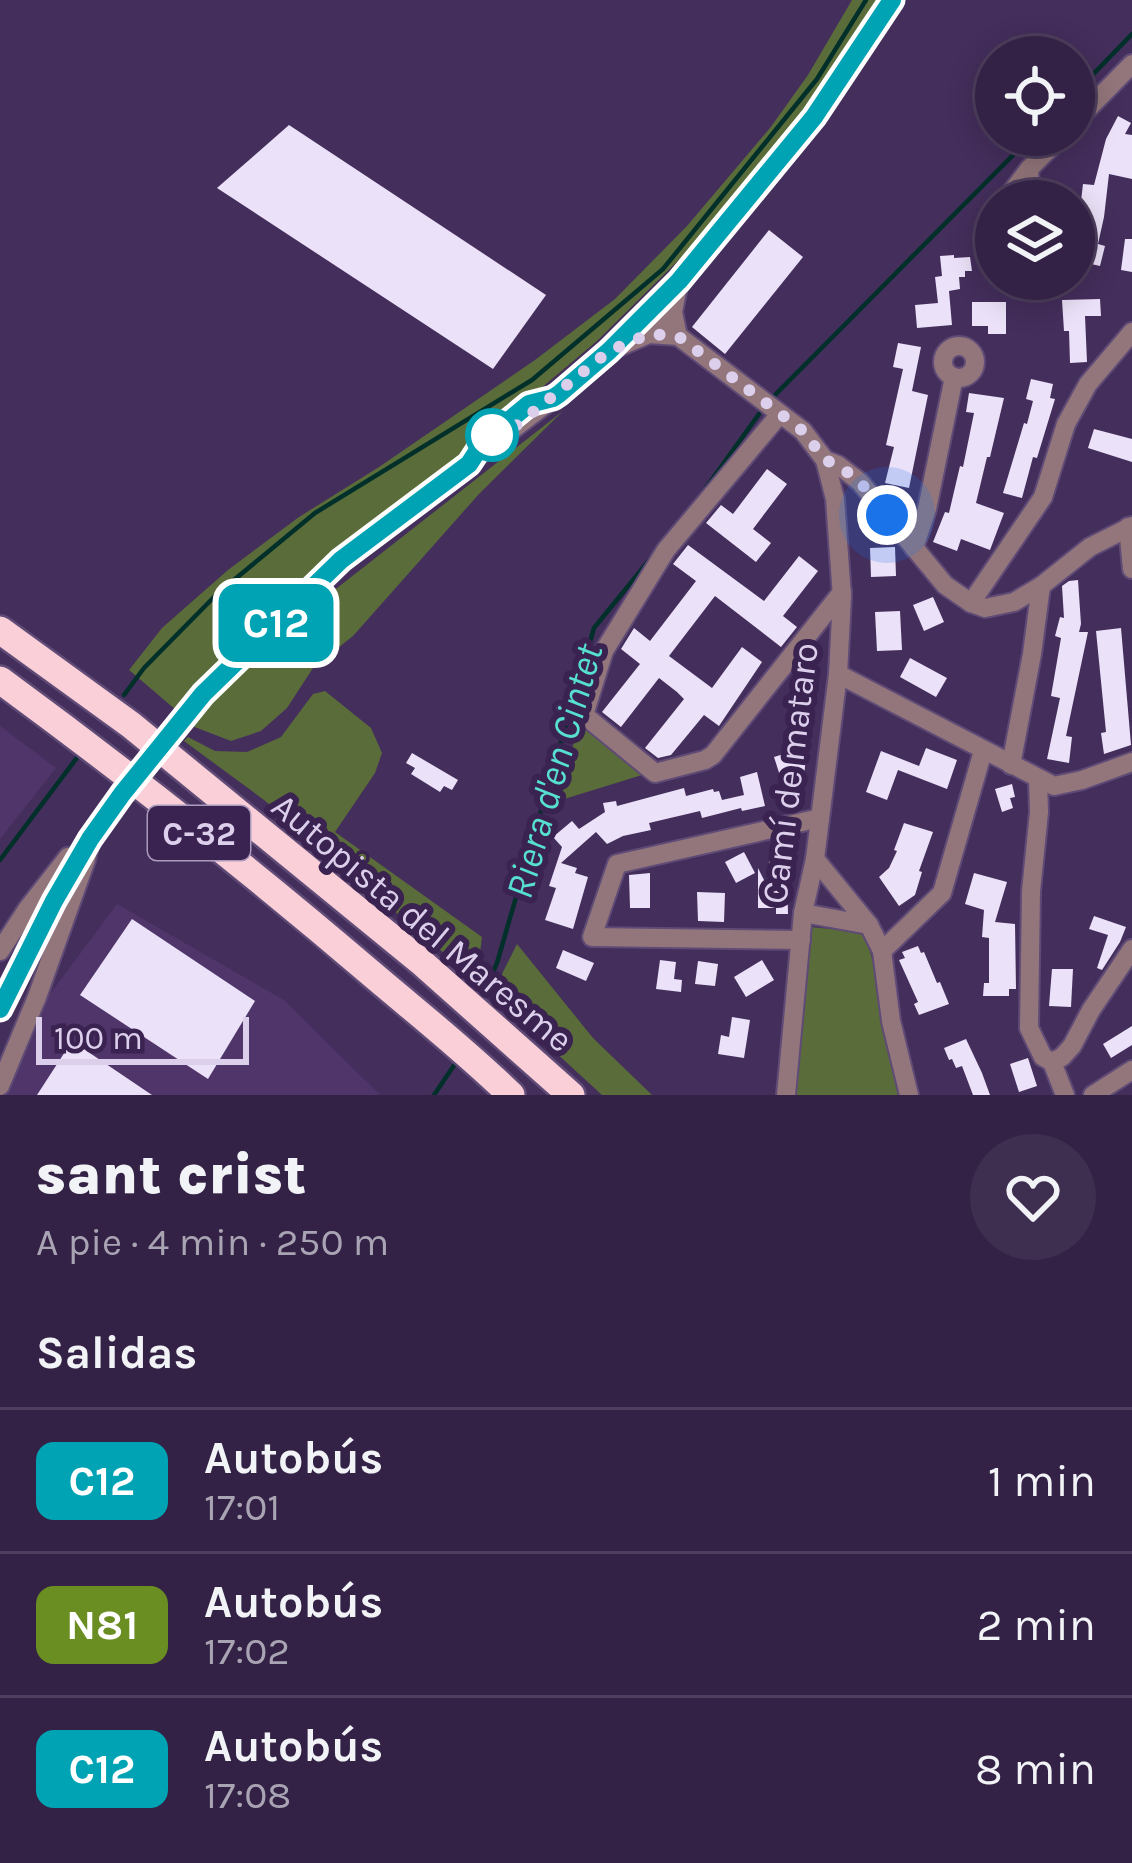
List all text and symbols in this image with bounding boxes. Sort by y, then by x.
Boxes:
map controls [975,36,1095,300]
button: locate [975,36,1095,156]
button: layers [975,180,1095,300]
unlabelled marker [467,410,517,460]
your location [857,485,917,545]
line badge: C12 [207,584,345,662]
text: C12 [243,598,310,648]
water label: Riera d'en Cintet [496,638,612,904]
street label: Camí de mataro [753,640,827,906]
street label: Autopista del Maresme [263,785,581,1061]
road number: C-32 [148,806,250,860]
scale bar [36,1011,249,1064]
text: 100 m [54,1019,143,1057]
button: heart [970,1134,1096,1260]
text: sant crist [36,1141,307,1207]
text: A pie · 4 min · 250 m [36,1219,389,1265]
text: Salidas [36,1327,197,1379]
text: Autobús [204,1432,383,1484]
text: 1 min [988,1455,1096,1507]
text: C12 [69,1456,136,1506]
text: 17:01 [204,1484,280,1530]
text: Autobús [204,1576,383,1628]
text: 2 min [977,1599,1096,1651]
text: N81 [66,1600,138,1650]
text: 17:02 [204,1628,290,1674]
text: Autobús [204,1720,383,1772]
text: 8 min [975,1743,1096,1795]
text: C12 [69,1744,136,1794]
text: 17:08 [204,1772,291,1818]

